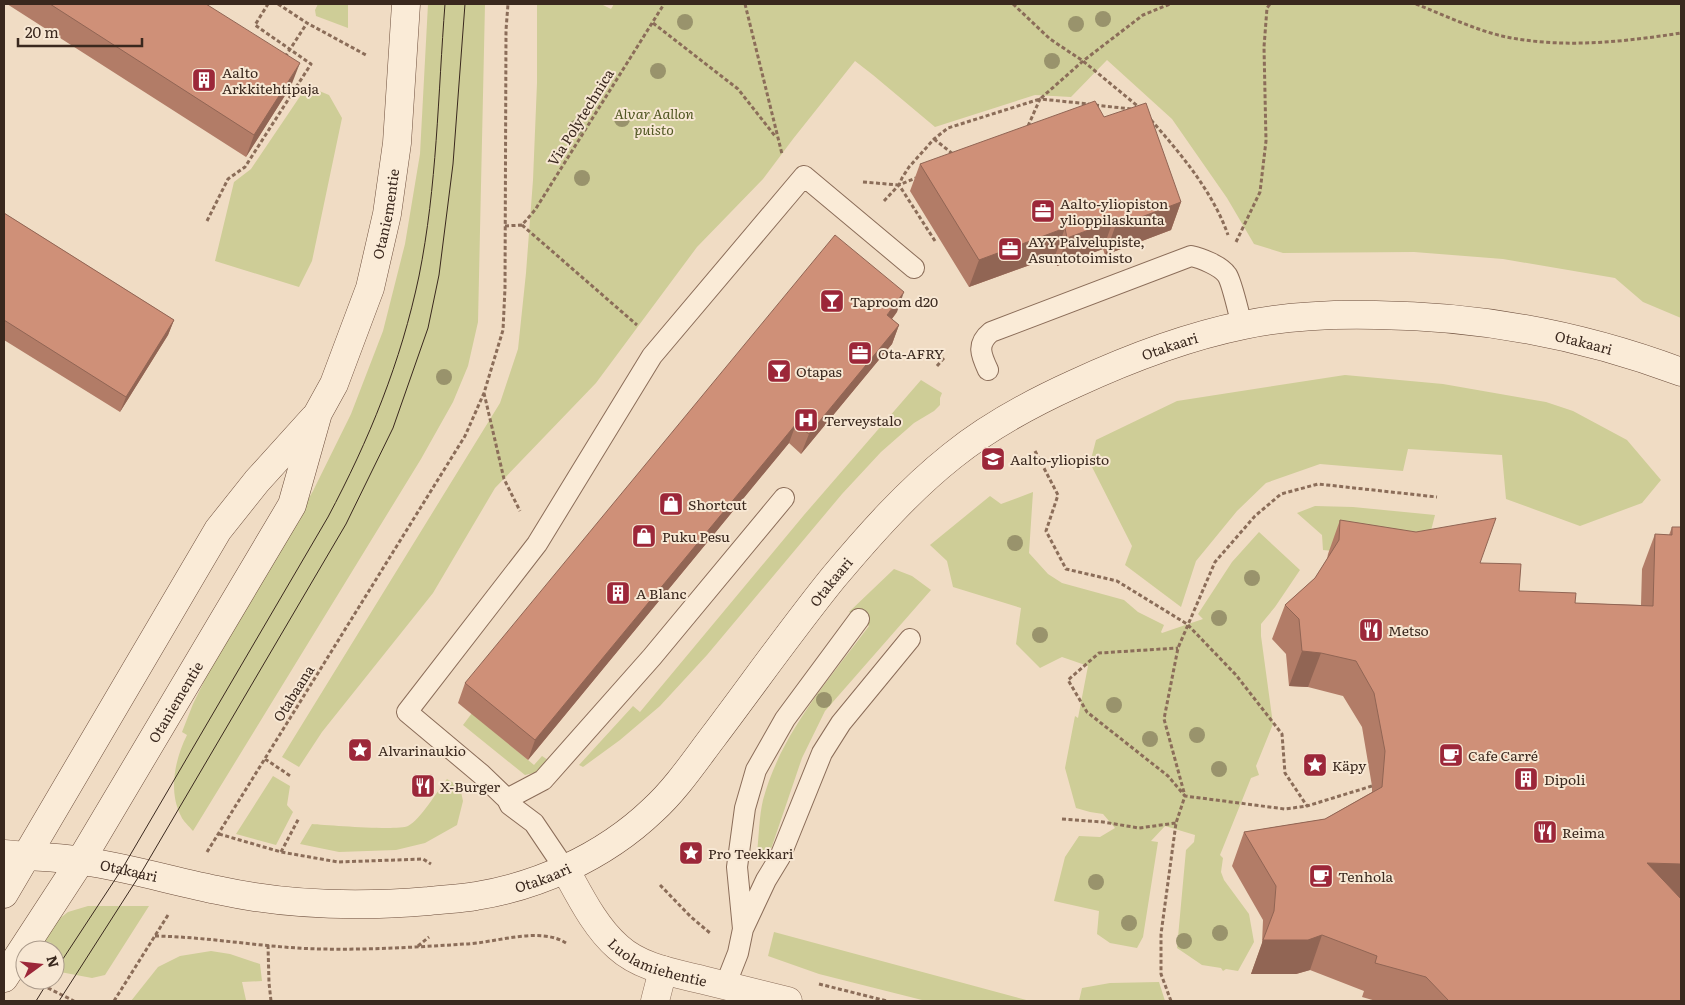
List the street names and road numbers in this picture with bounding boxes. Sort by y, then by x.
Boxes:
street label: Via Polytechnica [542,64,618,169]
street label: Otaniementie [367,167,403,261]
street label: Otakaari [1553,325,1615,359]
street label: Otakaari [1138,327,1201,365]
street label: Otakaari [804,552,857,610]
street label: Otaniementie [143,657,207,746]
street label: Otabaana [268,660,319,725]
street label: Otakaari [98,854,160,886]
street label: Otakaari [512,858,574,897]
street label: Luolamiehentie [604,933,709,991]

